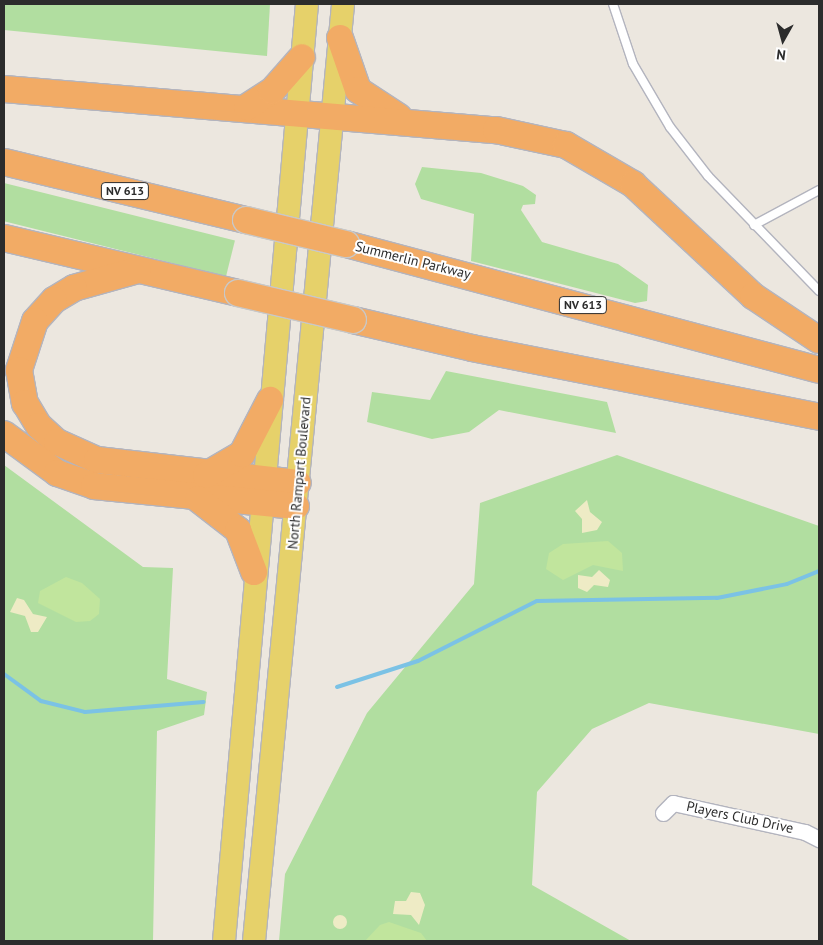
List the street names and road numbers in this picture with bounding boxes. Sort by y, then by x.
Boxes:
road number: NV 613 [100,182,150,200]
street label: Summerlin Parkway [354,238,472,282]
road number: NV 613 [558,296,608,314]
street label: North Rampart Boulevard [284,396,314,550]
street label: Players Club Drive [685,797,795,837]

